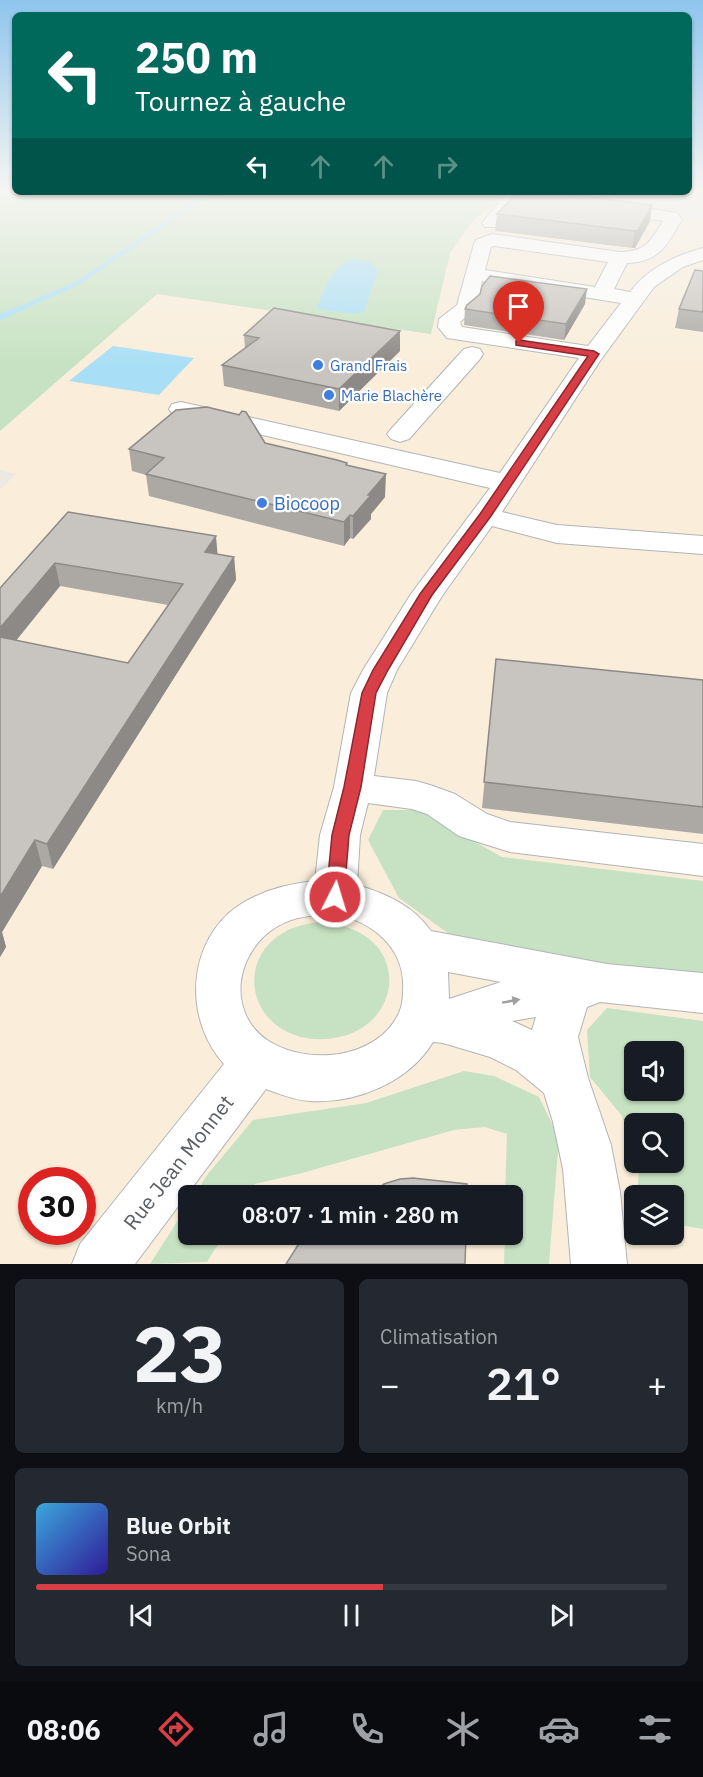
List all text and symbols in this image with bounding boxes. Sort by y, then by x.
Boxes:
text: 250 m [135,30,258,85]
icon: left [36,36,114,114]
text: Tournez à gauche [135,83,346,118]
icon: left [241,150,274,183]
icon: ahead [304,150,337,183]
icon: ahead [367,150,400,183]
icon: right [430,150,463,183]
pin [493,281,544,343]
icon: arrive [502,290,535,323]
place label: Grand Frais [330,356,407,375]
marker: Grand Frais [311,358,325,372]
place label: Marie Blachère [341,386,442,405]
marker: Marie Blachère [322,388,336,402]
place label: Biocoop [274,492,340,515]
marker: Biocoop [255,496,269,510]
position arrow [303,865,367,929]
one-way arrow [502,996,521,1005]
map controls [624,1041,684,1245]
button: sound [624,1041,684,1101]
street label: Rue Jean Monnet [117,1089,239,1235]
button: search [624,1113,684,1173]
speed limit sign: 30 [18,1167,96,1245]
button: layers [624,1185,684,1245]
text: 08:07 · 1 min · 280 m [242,1200,459,1229]
text: 23 [133,1302,226,1403]
text: Climatisation [380,1323,498,1350]
text: 21° [486,1354,561,1412]
text: − [380,1363,400,1406]
text: + [647,1363,667,1406]
text: km/h [156,1392,203,1419]
text: Blue Orbit [126,1511,231,1540]
text: Sona [126,1540,171,1567]
icon: previous [125,1599,158,1632]
icon: pause [335,1599,368,1632]
icon: next [545,1599,578,1632]
icon: directions [155,1708,197,1750]
icon: music [250,1708,292,1750]
icon: phone [346,1708,388,1750]
icon: climate [442,1708,484,1750]
icon: car [538,1708,580,1750]
icon: filters [634,1708,676,1750]
text: 08:06 [27,1712,101,1747]

